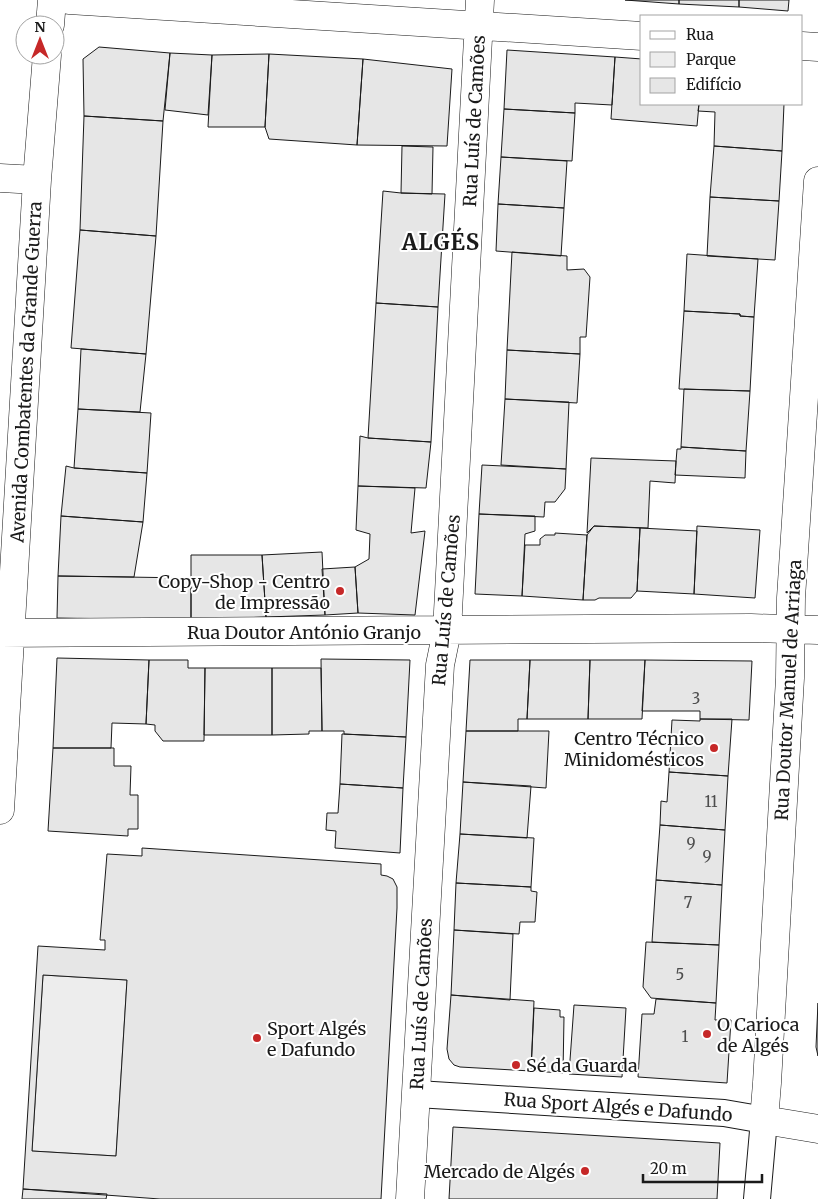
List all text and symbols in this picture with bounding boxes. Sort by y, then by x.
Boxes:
north arrow [15,15,65,65]
legend [640,15,803,105]
text: N [34,18,46,36]
text: Rua [686,25,714,44]
street label: Rua Luís de Camões [458,34,490,207]
text: Parque [686,50,736,69]
text: Edifício [686,75,742,94]
street label: Avenida Combatentes da Grande Guerra [6,200,46,544]
district label: ALGÉS [401,227,480,256]
street label: Rua Luís de Camões [427,513,465,687]
street label: Rua Doutor Manuel de Arriaga [770,558,806,821]
place label: Copy-Shop - Centro de Impressão [158,570,330,614]
marker: Copy-Shop - Centro de Impressão [334,585,346,597]
street label: Rua Doutor António Granjo [187,621,421,644]
house number: 3 [692,689,700,708]
place label: Centro Técnico Minidomésticos [564,727,704,771]
marker: Centro Técnico Minidomésticos [708,742,720,754]
house number: 11 [704,792,718,811]
house number: 9 [686,834,696,853]
house number: 9 [702,847,712,866]
house number: 7 [684,893,693,912]
street label: Rua Luís de Camões [405,917,437,1090]
house number: 5 [676,965,684,984]
place label: O Carioca de Algés [717,1013,800,1057]
place label: Sport Algés e Dafundo [267,1017,366,1061]
house number: 1 [682,1027,689,1046]
marker: O Carioca de Algés [701,1028,713,1040]
marker: Sport Algés e Dafundo [251,1032,263,1044]
place label: Sé da Guarda [526,1054,638,1077]
marker: Sé da Guarda [510,1059,522,1071]
street label: Rua Sport Algés e Dafundo [503,1088,733,1126]
scale bar [643,1152,762,1184]
text: 20 m [650,1159,687,1178]
place label: Mercado de Algés [424,1160,575,1183]
marker: Mercado de Algés [579,1165,591,1177]

